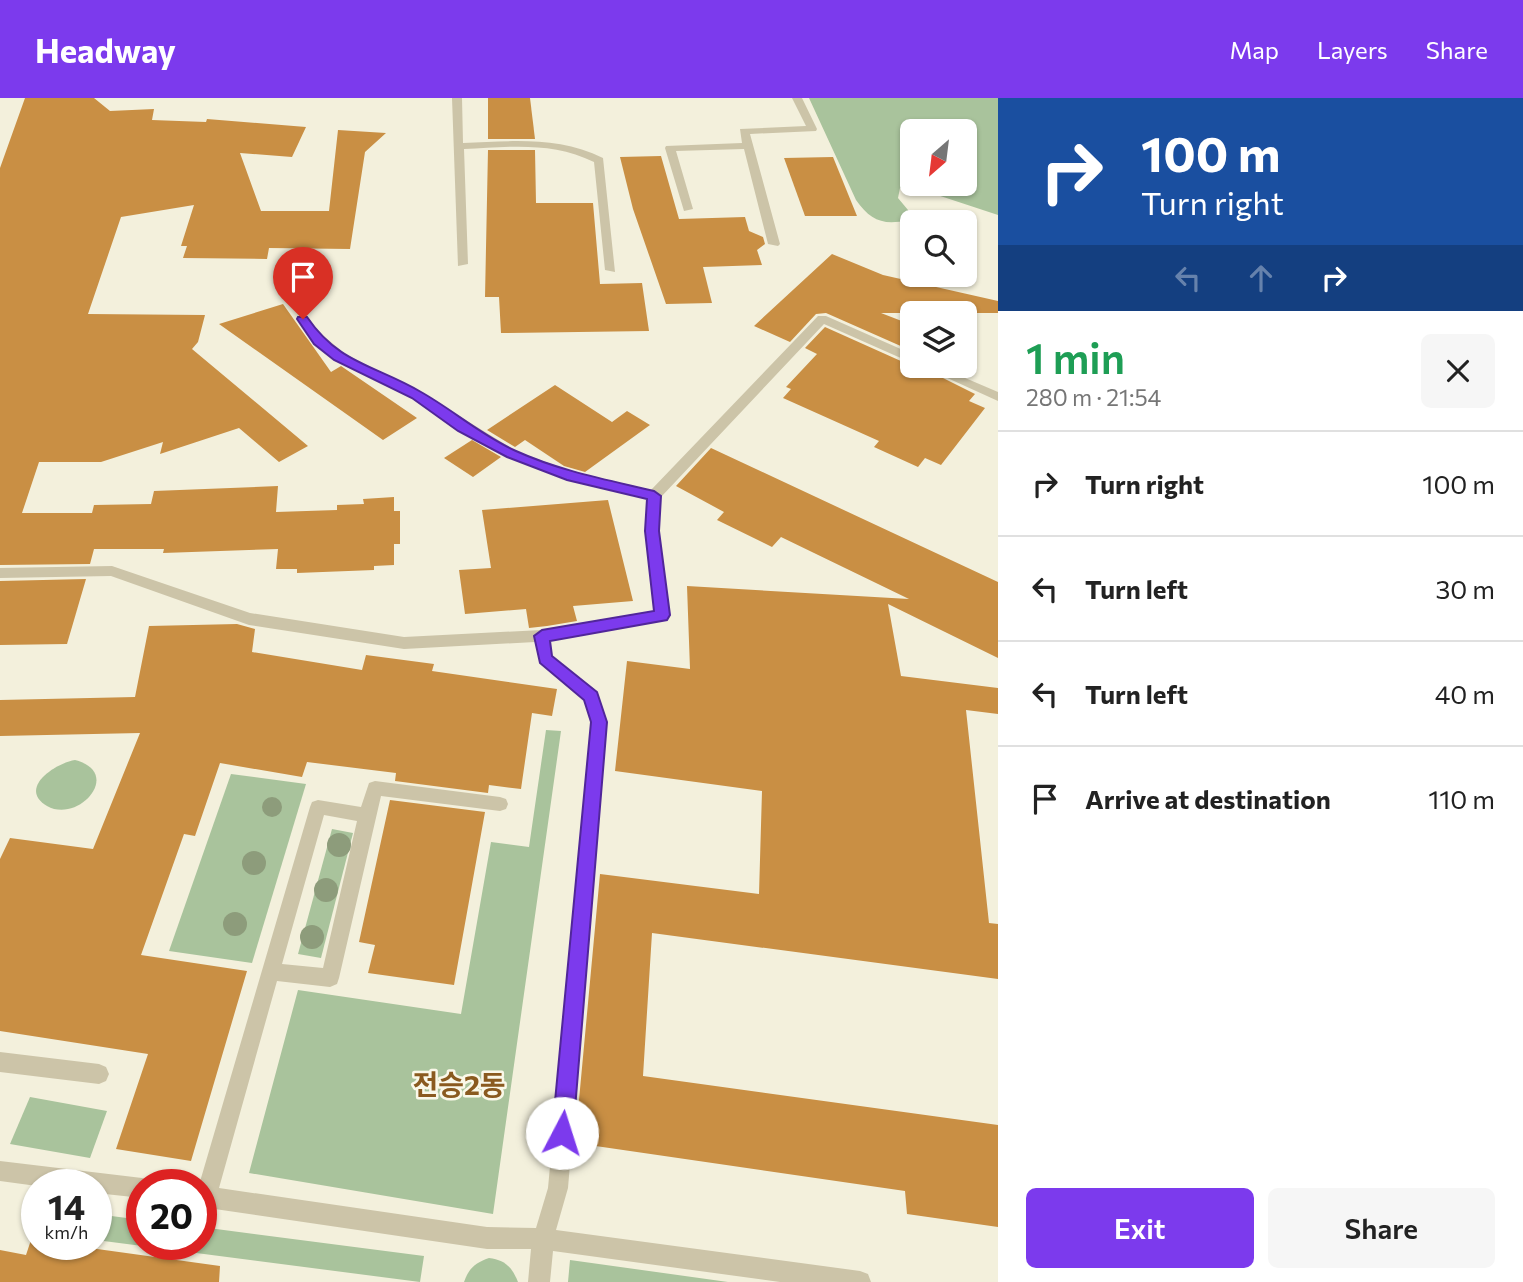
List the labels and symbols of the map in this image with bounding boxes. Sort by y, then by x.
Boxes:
north arrow [900,119,976,196]
pin [273,247,333,319]
district label: 전승2동 [412,1067,506,1101]
position arrow [525,1096,599,1170]
speed limit sign: 20 [126,1169,217,1260]

